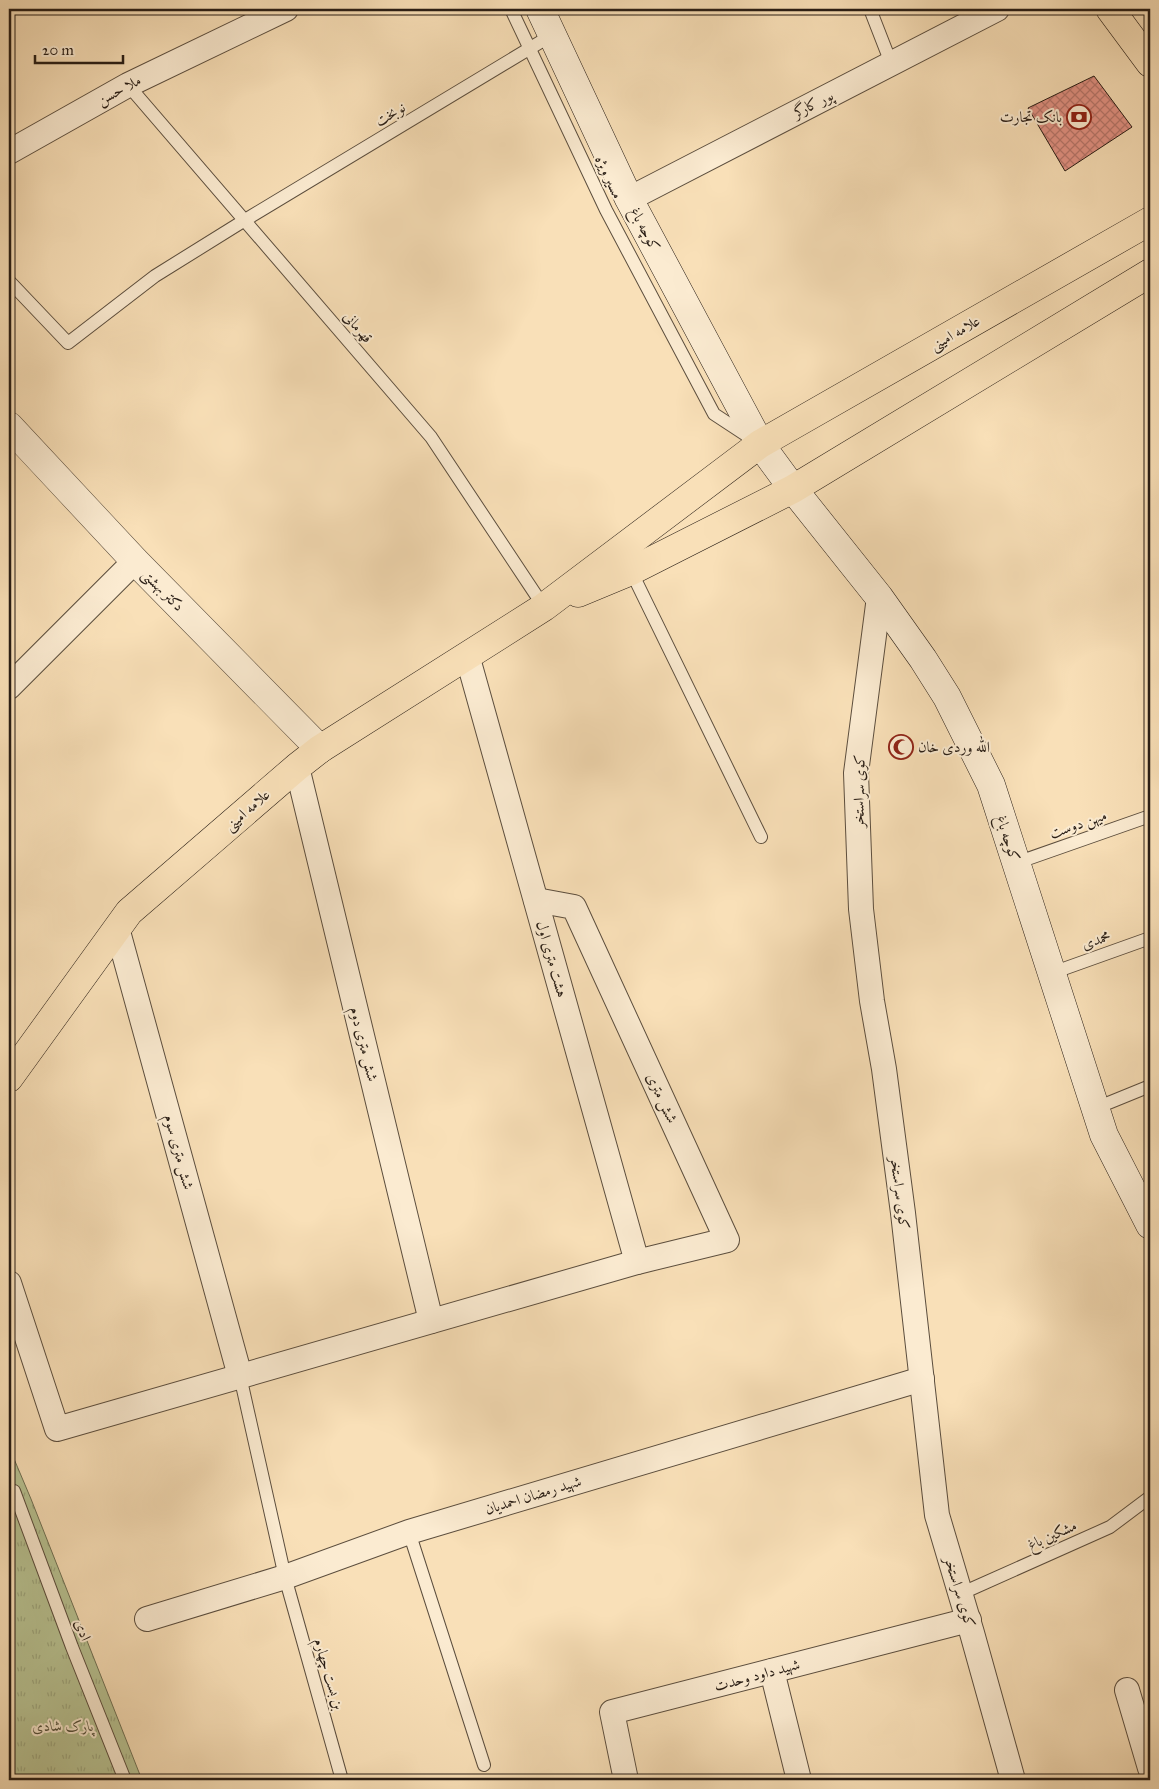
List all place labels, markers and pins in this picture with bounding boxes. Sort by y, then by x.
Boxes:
bank icon: بانک تجارت [1066,104,1092,130]
place label: بانک تجارت [1000,108,1062,126]
mosque icon: الله وردی خان [888,734,914,760]
place label: الله وردی خان [918,735,990,756]

